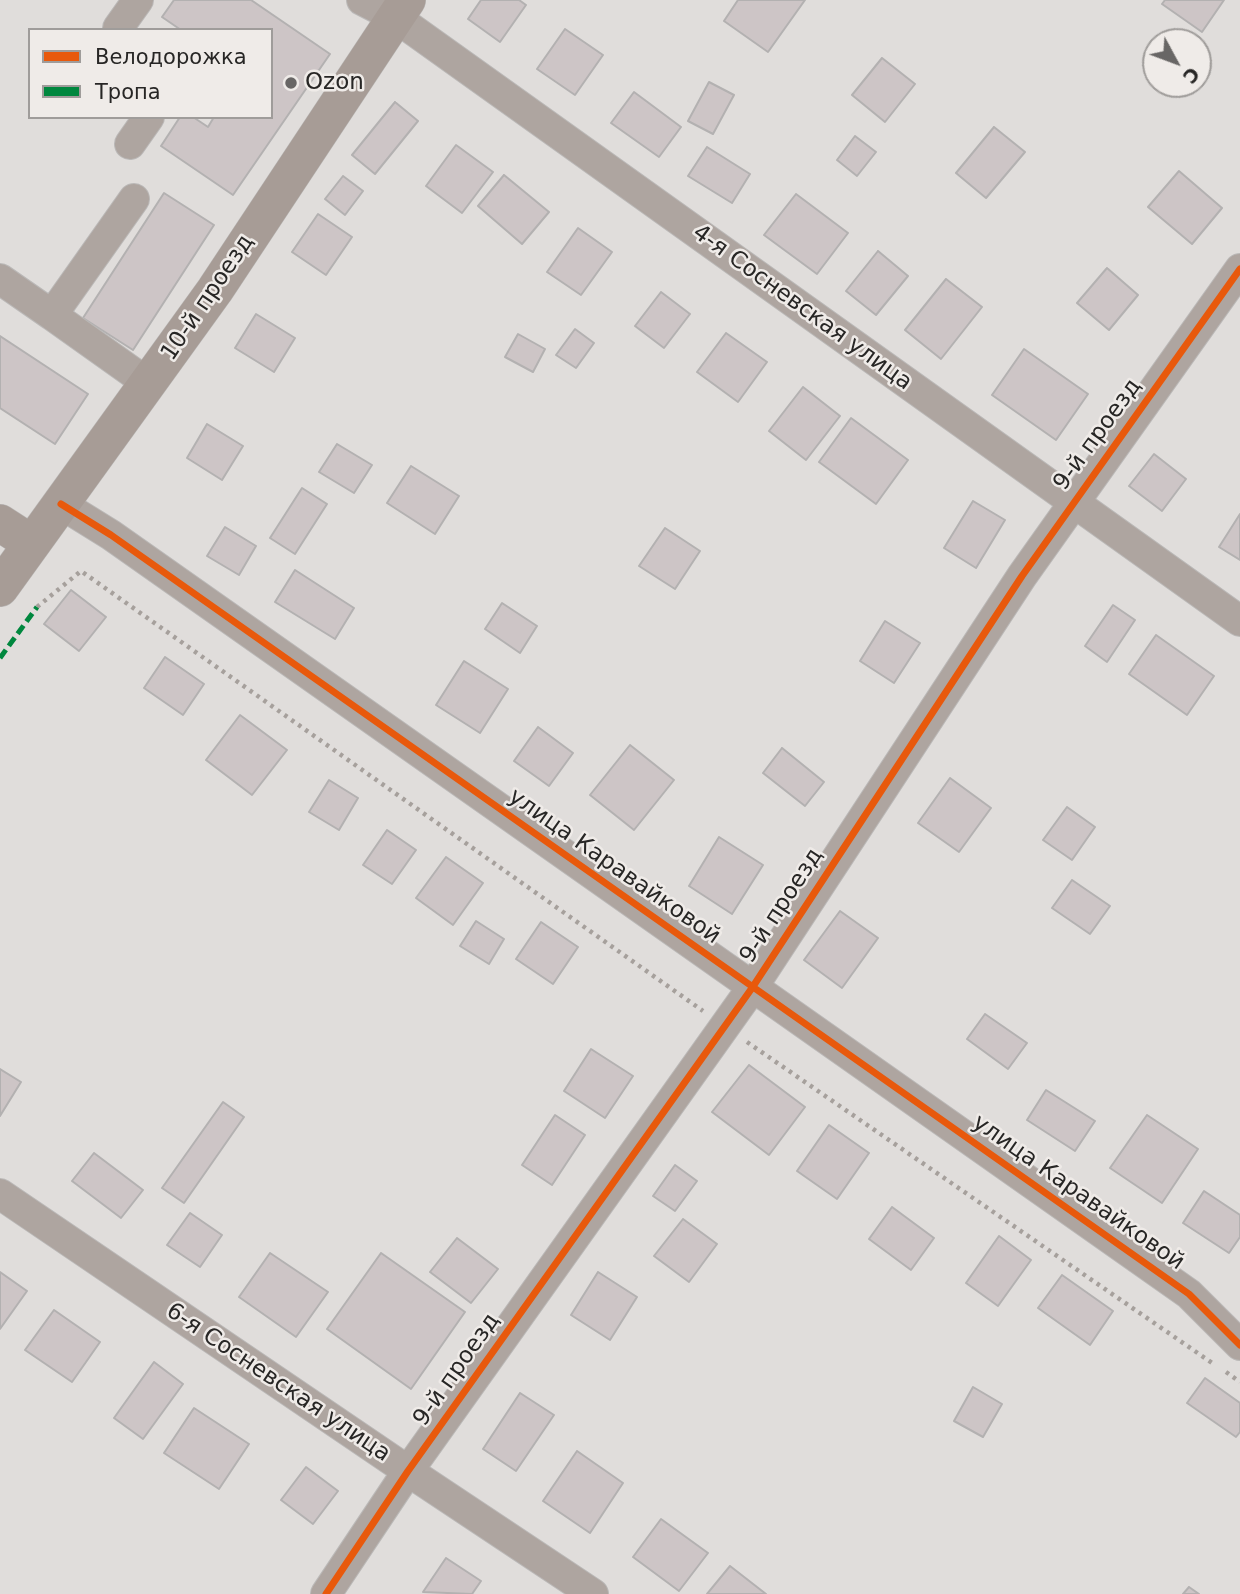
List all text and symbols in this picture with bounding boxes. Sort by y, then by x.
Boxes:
legend [28,28,273,119]
north arrow [1142,28,1212,98]
text: Велодорожка [95,45,247,69]
text: С [1178,63,1204,88]
place label: Ozon [305,69,364,97]
marker: Ozon [283,75,299,91]
text: Тропа [95,80,161,104]
street label: 4-я Сосневская улица [687,219,917,397]
street label: 10-й проезд [156,230,260,366]
street label: 9-й проезд [1048,374,1148,496]
street label: улица Каравайковой [503,783,725,951]
street label: 9-й проезд [735,843,829,969]
street label: улица Каравайковой [967,1109,1189,1277]
street label: 6-я Сосневская улица [161,1298,395,1468]
street label: 9-й проезд [408,1308,506,1432]

